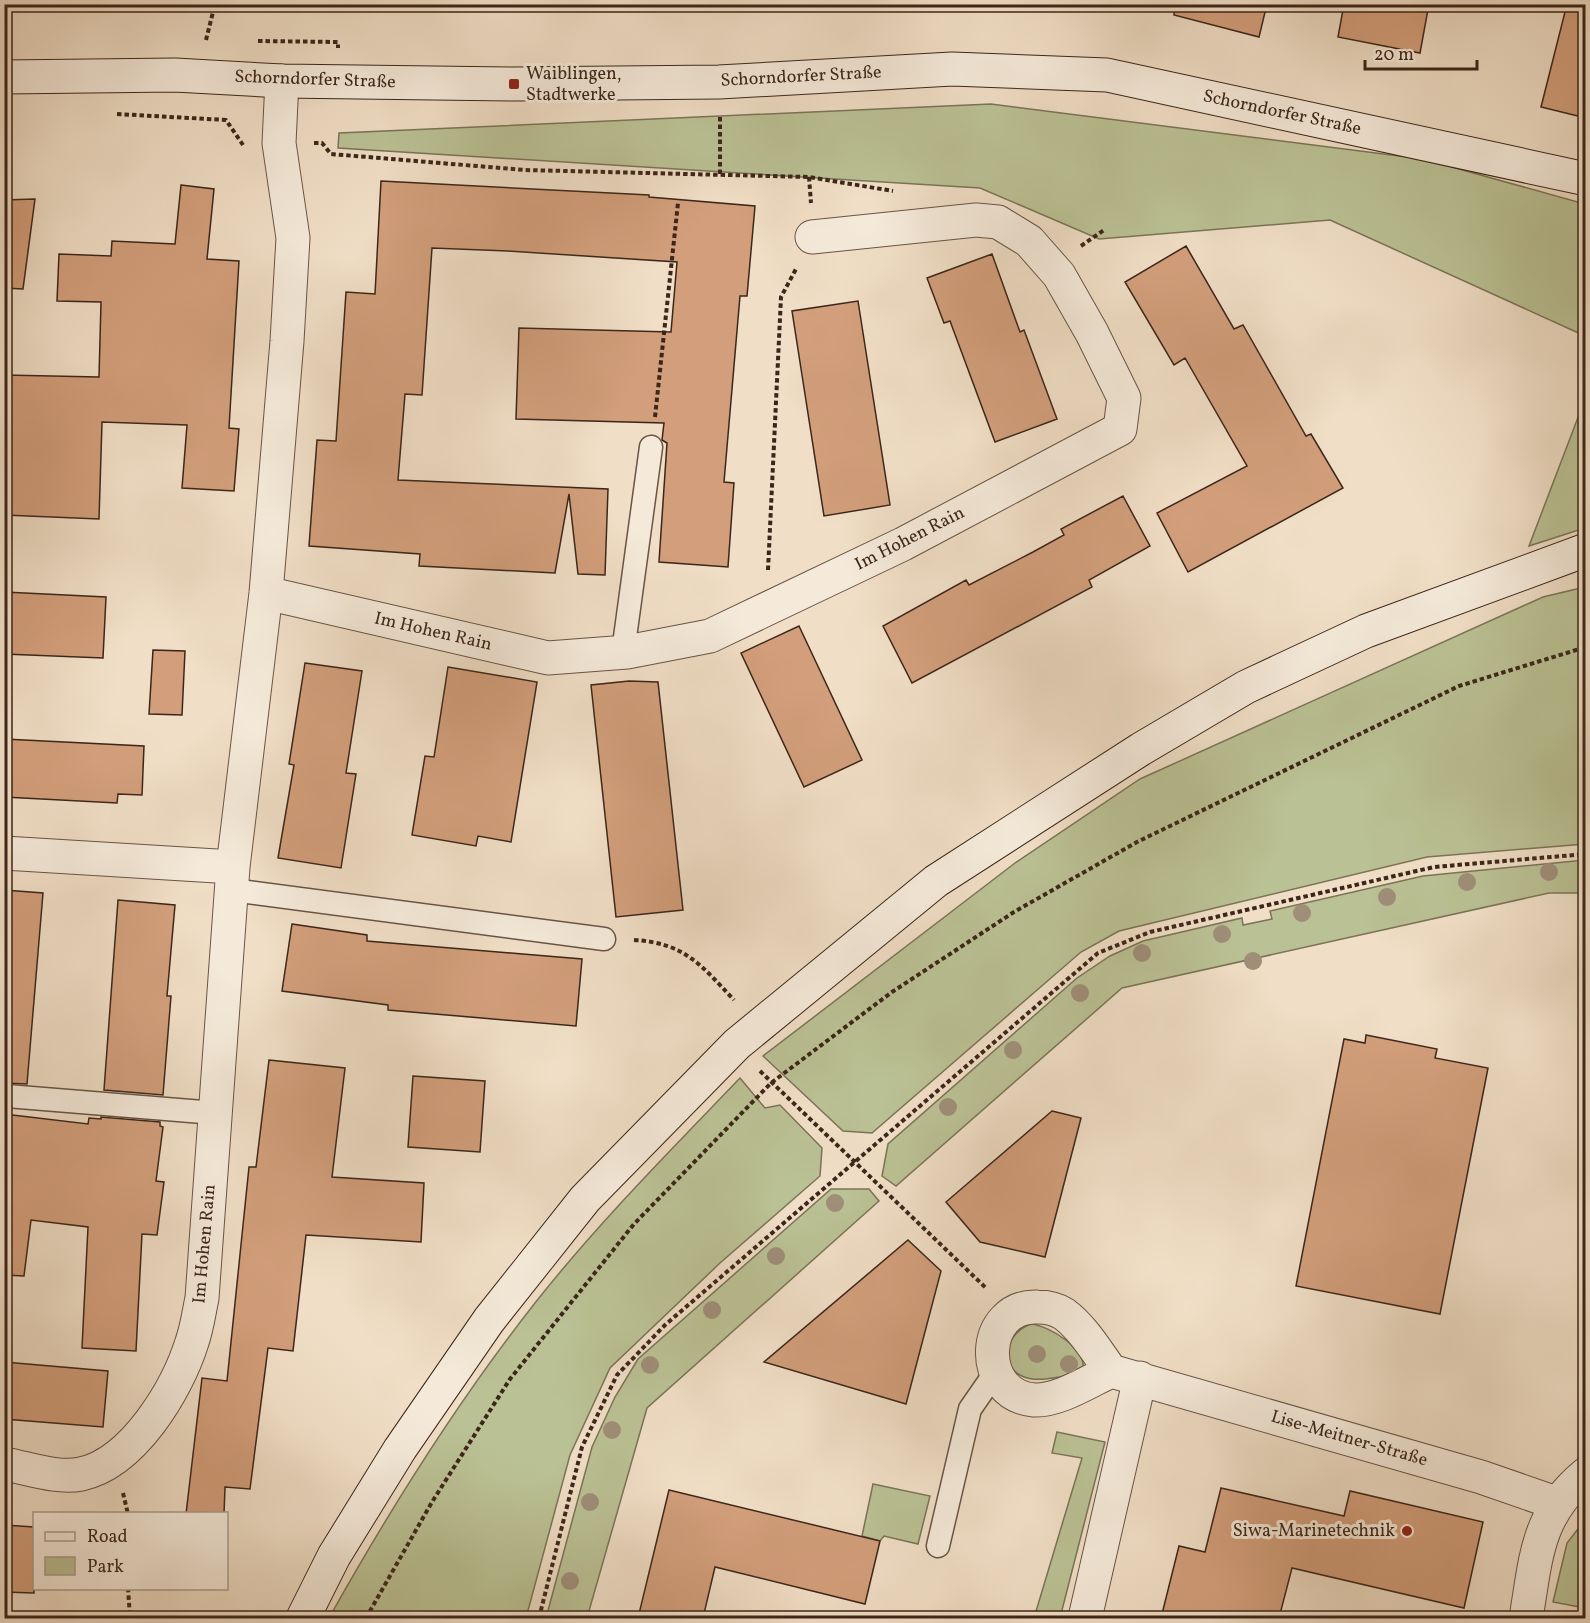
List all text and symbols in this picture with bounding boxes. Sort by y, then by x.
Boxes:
scale bar [1365,33,1478,71]
text: 20 m [1374,43,1414,68]
street label: Schorndorfer Straße [720,60,882,94]
place label: Waiblingen, Stadtwerke [526,62,622,108]
street label: Schorndorfer Straße [234,65,396,95]
marker: Waiblingen, Stadtwerke [507,77,521,91]
street label: Schorndorfer Straße [1201,84,1363,142]
street label: Im Hohen Rain [851,501,969,577]
street label: Im Hohen Rain [372,606,494,658]
street label: Im Hohen Rain [187,1183,223,1305]
street label: Lise-Meitner-Straße [1268,1405,1430,1473]
legend [33,1512,228,1590]
place label: Siwa-Marinetechnik [1233,1519,1395,1544]
marker: Siwa-Marinetechnik [1400,1524,1414,1538]
text: Road [87,1525,128,1550]
text: Park [87,1555,124,1580]

